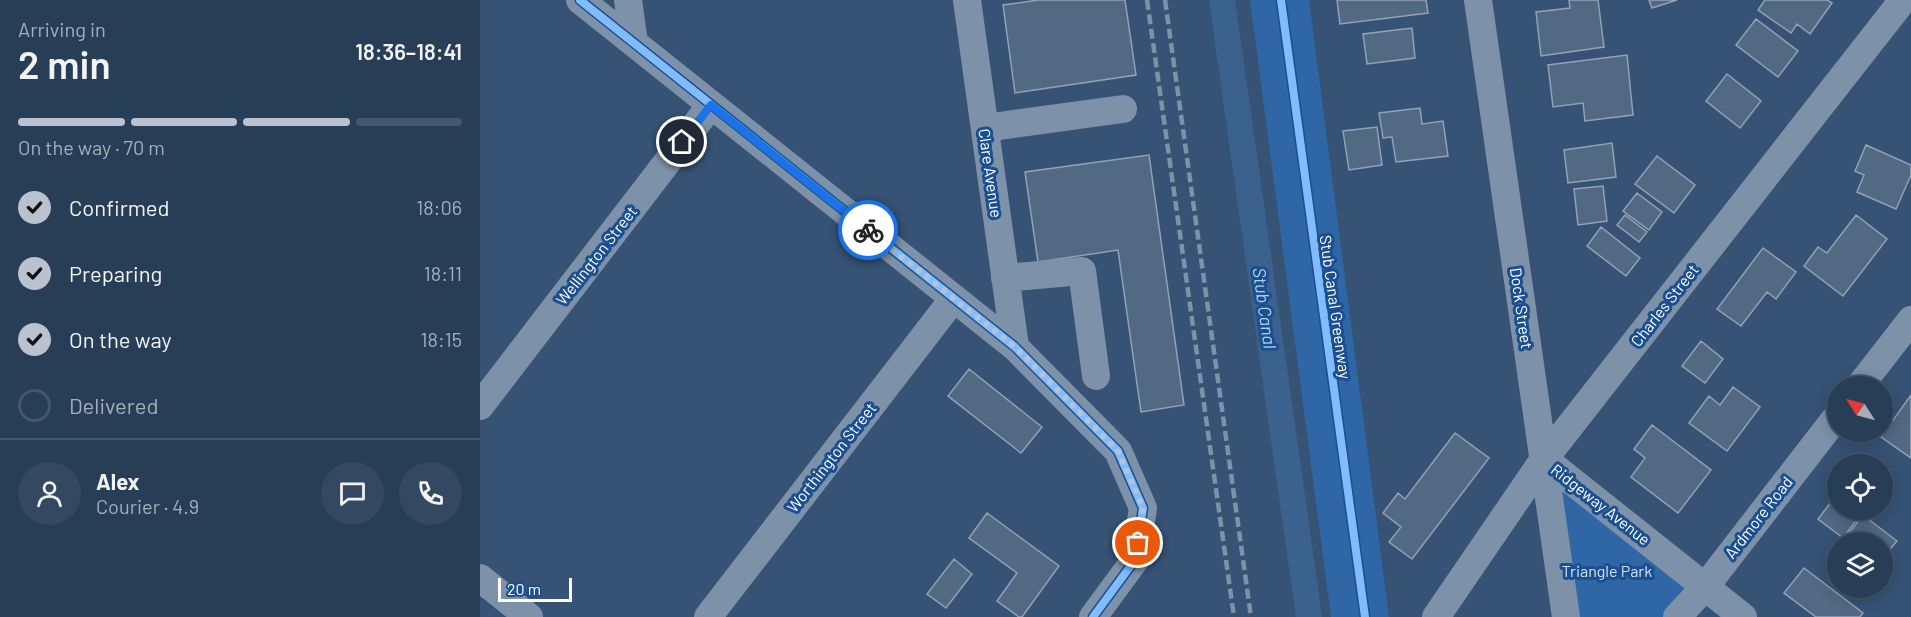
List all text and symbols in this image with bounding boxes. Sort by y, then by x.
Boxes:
text: Arriving in [18,17,106,41]
text: 18:36–18:41 [355,38,462,64]
text: 2 min [18,40,111,87]
pin [656,116,707,167]
icon: home [665,125,698,158]
street label: Clare Avenue [975,127,1007,219]
text: On the way · 70 m [18,135,165,159]
icon: check [18,191,51,224]
text: Confirmed [69,194,169,220]
text: 18:06 [416,195,462,219]
courier [838,200,898,260]
street label: Wellington Street [552,202,640,308]
icon: bike [852,214,885,247]
street label: Stub Canal Greenway [1316,234,1356,381]
icon: check [18,257,51,290]
text: Preparing [69,260,162,286]
street label: Charles Street [1626,260,1702,350]
text: 18:11 [424,261,462,285]
water label: Stub Canal [1248,266,1282,350]
street label: Dock Street [1507,266,1537,350]
icon: check [18,323,51,356]
text: On the way [69,326,172,352]
text: 18:15 [421,327,462,351]
north arrow [1827,376,1893,442]
map controls [1827,376,1893,598]
text: Delivered [69,392,158,418]
street label: Worthington Street [782,399,880,515]
button: locate [1827,454,1893,520]
street label: Ridgeway Avenue [1548,459,1654,549]
button: person [18,462,81,525]
button: chat [321,462,384,525]
button: phone [399,462,462,525]
text: Alex [96,468,139,494]
street label: Ardmore Road [1720,472,1796,562]
text: Courier · 4.9 [96,494,199,518]
pin [1112,517,1163,568]
icon: bag [1121,526,1154,559]
button: layers [1827,532,1893,598]
park label: Triangle Park [1562,561,1652,580]
scale bar [498,575,572,602]
text: 20 m [507,579,541,598]

